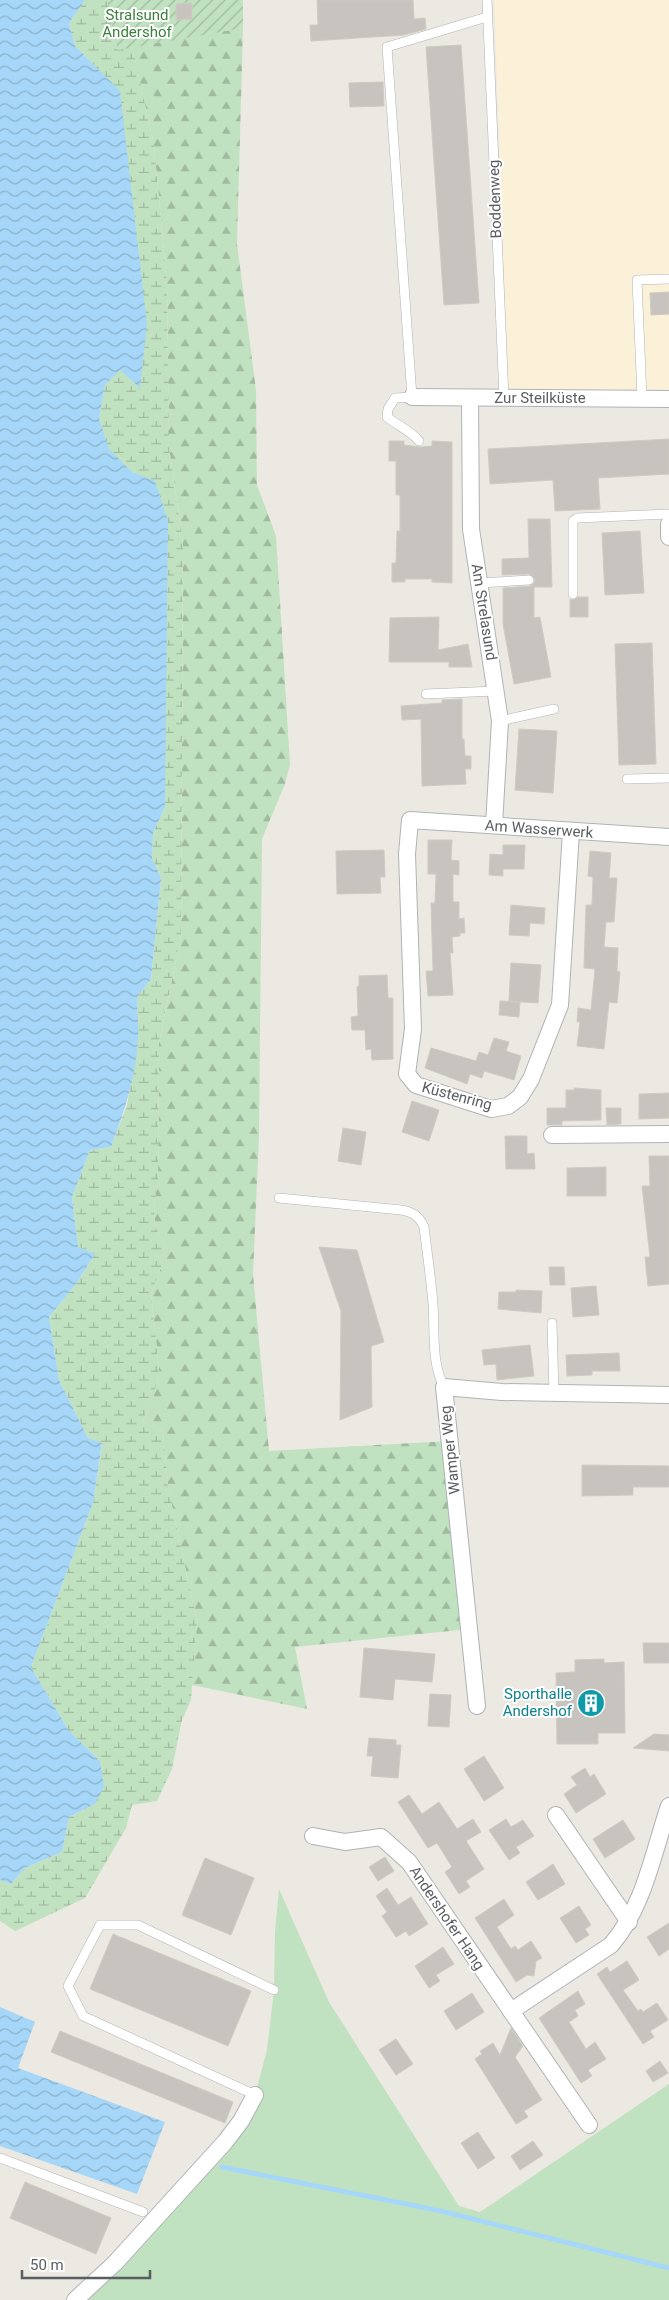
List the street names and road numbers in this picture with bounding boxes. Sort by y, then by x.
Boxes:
street label: Boddenweg [485,159,505,239]
street label: Zur Steilküste [494,389,586,407]
street label: Am Strelasund [467,562,501,662]
street label: Am Wasserwerk [484,816,594,842]
street label: Küstenring [420,1078,494,1114]
street label: Wamper Weg [436,1405,464,1495]
street label: Andershofer Hang [406,1863,488,1973]

